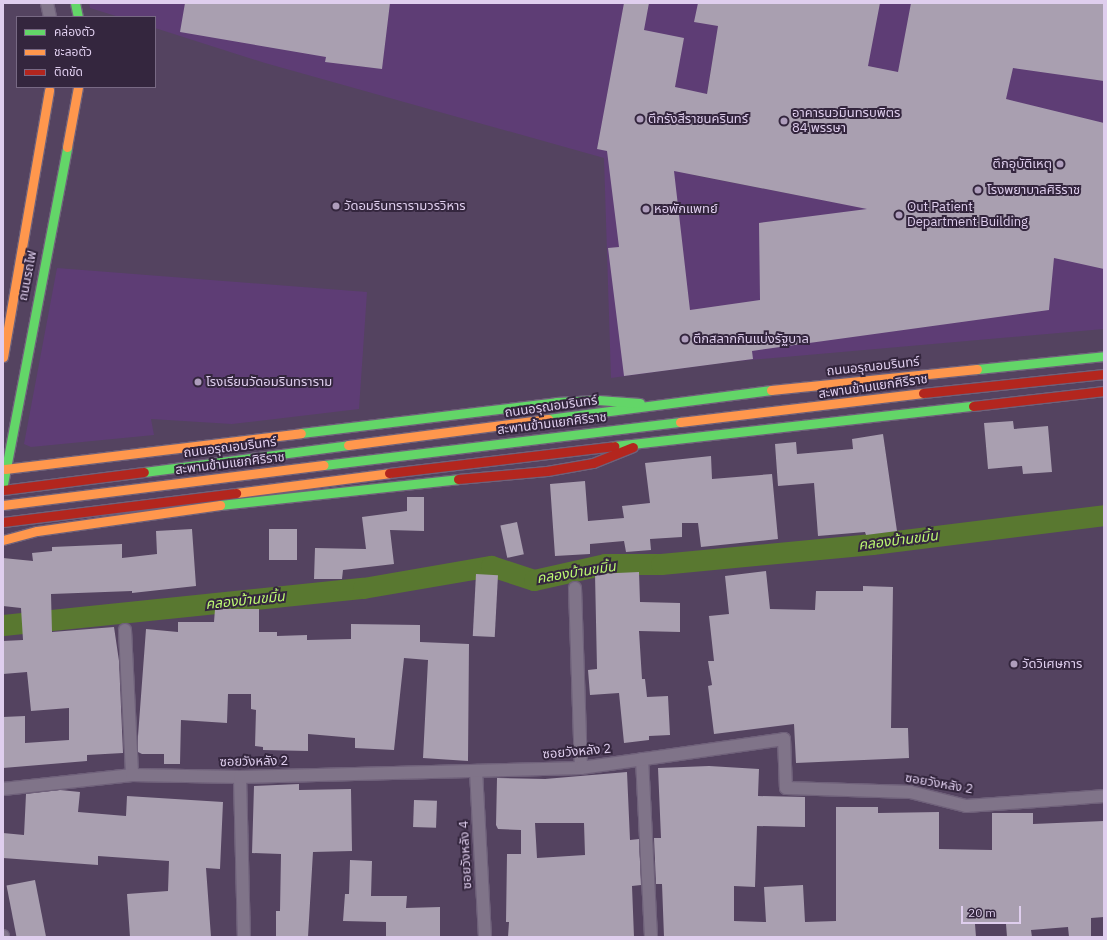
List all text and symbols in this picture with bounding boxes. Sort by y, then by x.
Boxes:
legend [16,16,156,88]
text: คล่องตัว [54,24,95,39]
text: ชะลอตัว [54,44,92,59]
text: ติดขัด [54,64,83,79]
place label: อาคารนวมินทรบพิตร 84 พรรษา [792,106,900,137]
place label: ตึกรังสีราชนครินทร์ [648,111,748,127]
marker: ตึกรังสีราชนครินทร์ [635,114,645,124]
marker: อาคารนวมินทรบพิตร 84 พรรษา [779,116,789,126]
place label: ตึกอุบัติเหตุ [993,156,1052,172]
marker: ตึกอุบัติเหตุ [1055,159,1065,169]
place label: โรงพยาบาลศิริราช [987,182,1080,198]
marker: โรงพยาบาลศิริราช [972,184,984,196]
place label: วัดอมรินทรารามวรวิหาร [344,198,466,214]
place label: Out Patient Department Building [907,200,1028,231]
marker: วัดอมรินทรารามวรวิหาร [331,201,341,211]
place label: หอพักแพทย์ [654,201,718,217]
marker: หอพักแพทย์ [641,204,651,214]
marker: Out Patient Department Building [894,210,904,220]
street label: ถนนรถไฟ [16,250,40,302]
place label: ตึกสลากกินแบ่งรัฐบาล [693,331,809,347]
marker: ตึกสลากกินแบ่งรัฐบาล [680,334,690,344]
street label: ถนนอรุณอมรินทร์ [826,354,920,380]
street label: สะพานข้ามแยกศิริราช [817,372,929,402]
place label: โรงเรียนวัดอมรินทราราม [206,374,332,390]
marker: โรงเรียนวัดอมรินทราราม [193,377,203,387]
street label: ถนนอรุณอมรินทร์ [504,393,598,421]
street label: สะพานข้ามแยกศิริราช [496,410,608,438]
street label: ถนนอรุณอมรินทร์ [183,435,277,461]
street label: สะพานข้ามแยกศิริราช [174,450,286,478]
water label: คลองบ้านขมิ้น [857,527,939,553]
water label: คลองบ้านขมิ้น [535,557,617,587]
water label: คลองบ้านขมิ้น [204,587,286,613]
place label: วัดวิเศษการ [1022,656,1082,672]
marker: วัดวิเศษการ [1009,659,1019,669]
street label: ซอยวังหลัง 2 [542,741,612,763]
street label: ซอยวังหลัง 2 [220,754,288,770]
street label: ซอยวังหลัง 2 [904,770,974,798]
street label: ซอยวังหลัง 4 [456,820,476,890]
scale bar [963,898,1023,924]
text: 20 m [968,905,996,920]

